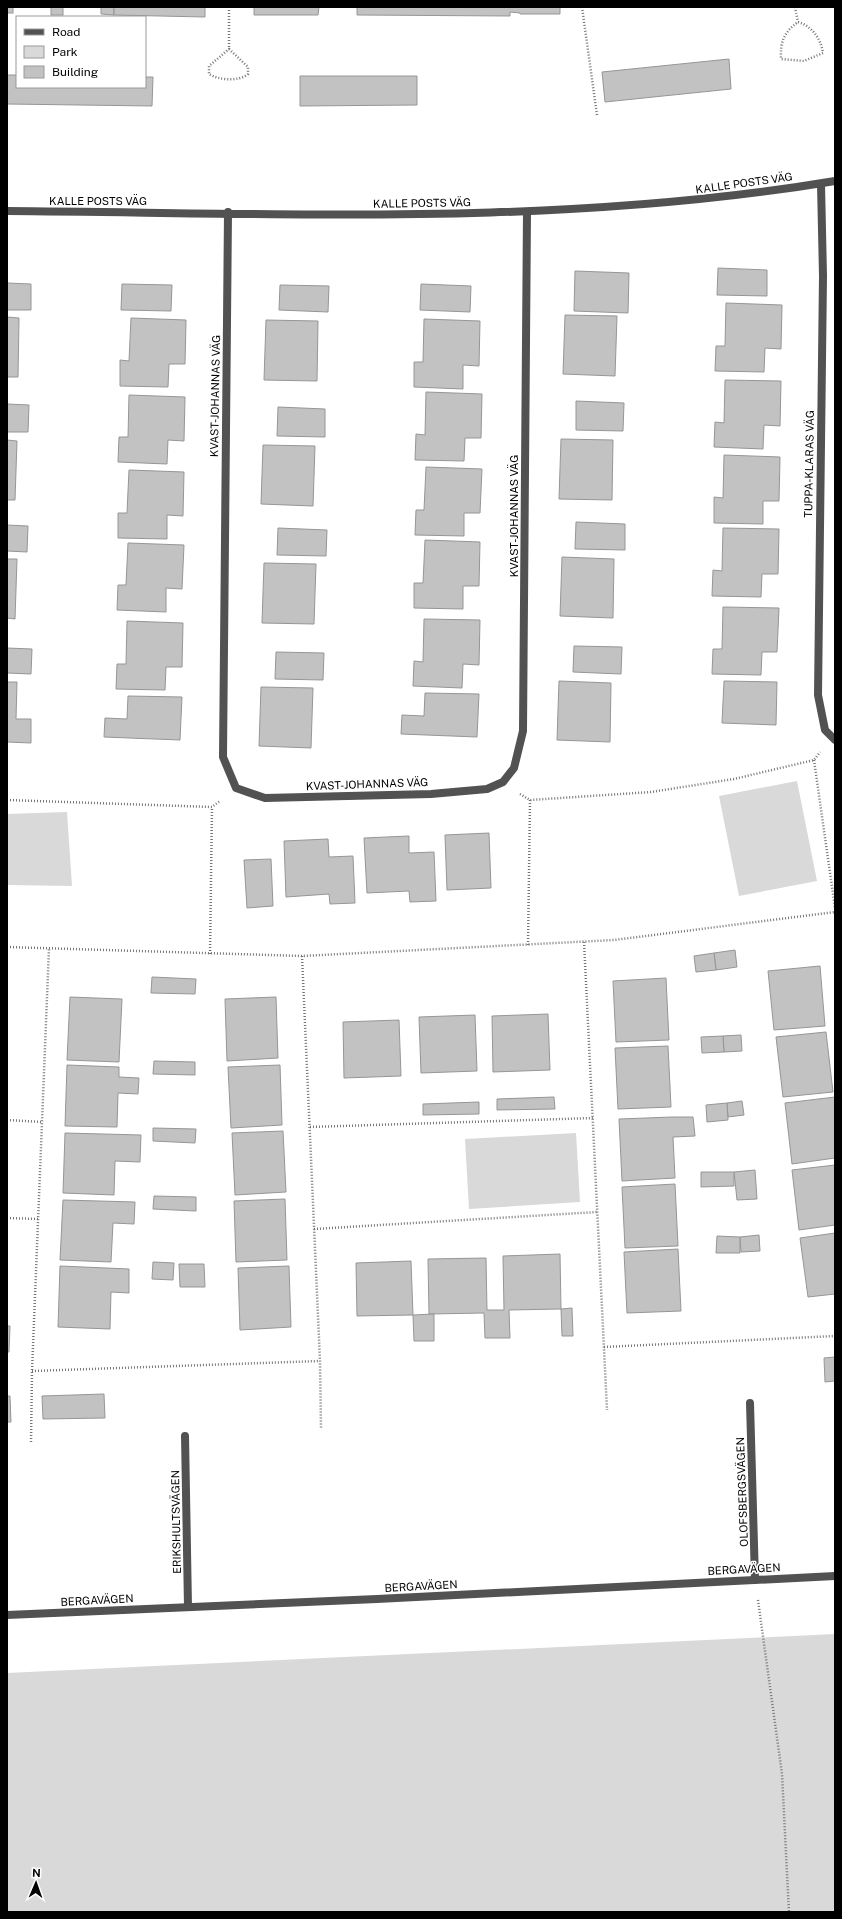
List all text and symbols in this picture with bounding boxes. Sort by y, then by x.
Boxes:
legend [16,16,146,88]
text: Road [52,25,80,39]
text: Park [52,45,78,59]
text: Building [52,65,98,79]
street label: KALLE POSTS VÄG [695,169,793,196]
street label: KALLE POSTS VÄG [49,194,147,207]
street label: KALLE POSTS VÄG [373,195,471,210]
street label: KVAST-JOHANNAS VÄG [207,335,222,457]
street label: TUPPA-KLARAS VÄG [801,410,816,518]
street label: KVAST-JOHANNAS VÄG [507,455,520,577]
street label: KVAST-JOHANNAS VÄG [306,775,428,792]
street label: OLOFSBERGSVÄGEN [733,1437,750,1547]
street label: ERIKSHULTSVÄGEN [168,1470,183,1574]
street label: BERGAVÄGEN [707,1560,781,1577]
street label: BERGAVÄGEN [384,1577,458,1594]
street label: BERGAVÄGEN [60,1591,134,1608]
north arrow [16,1863,56,1903]
text: N [32,1867,41,1879]

